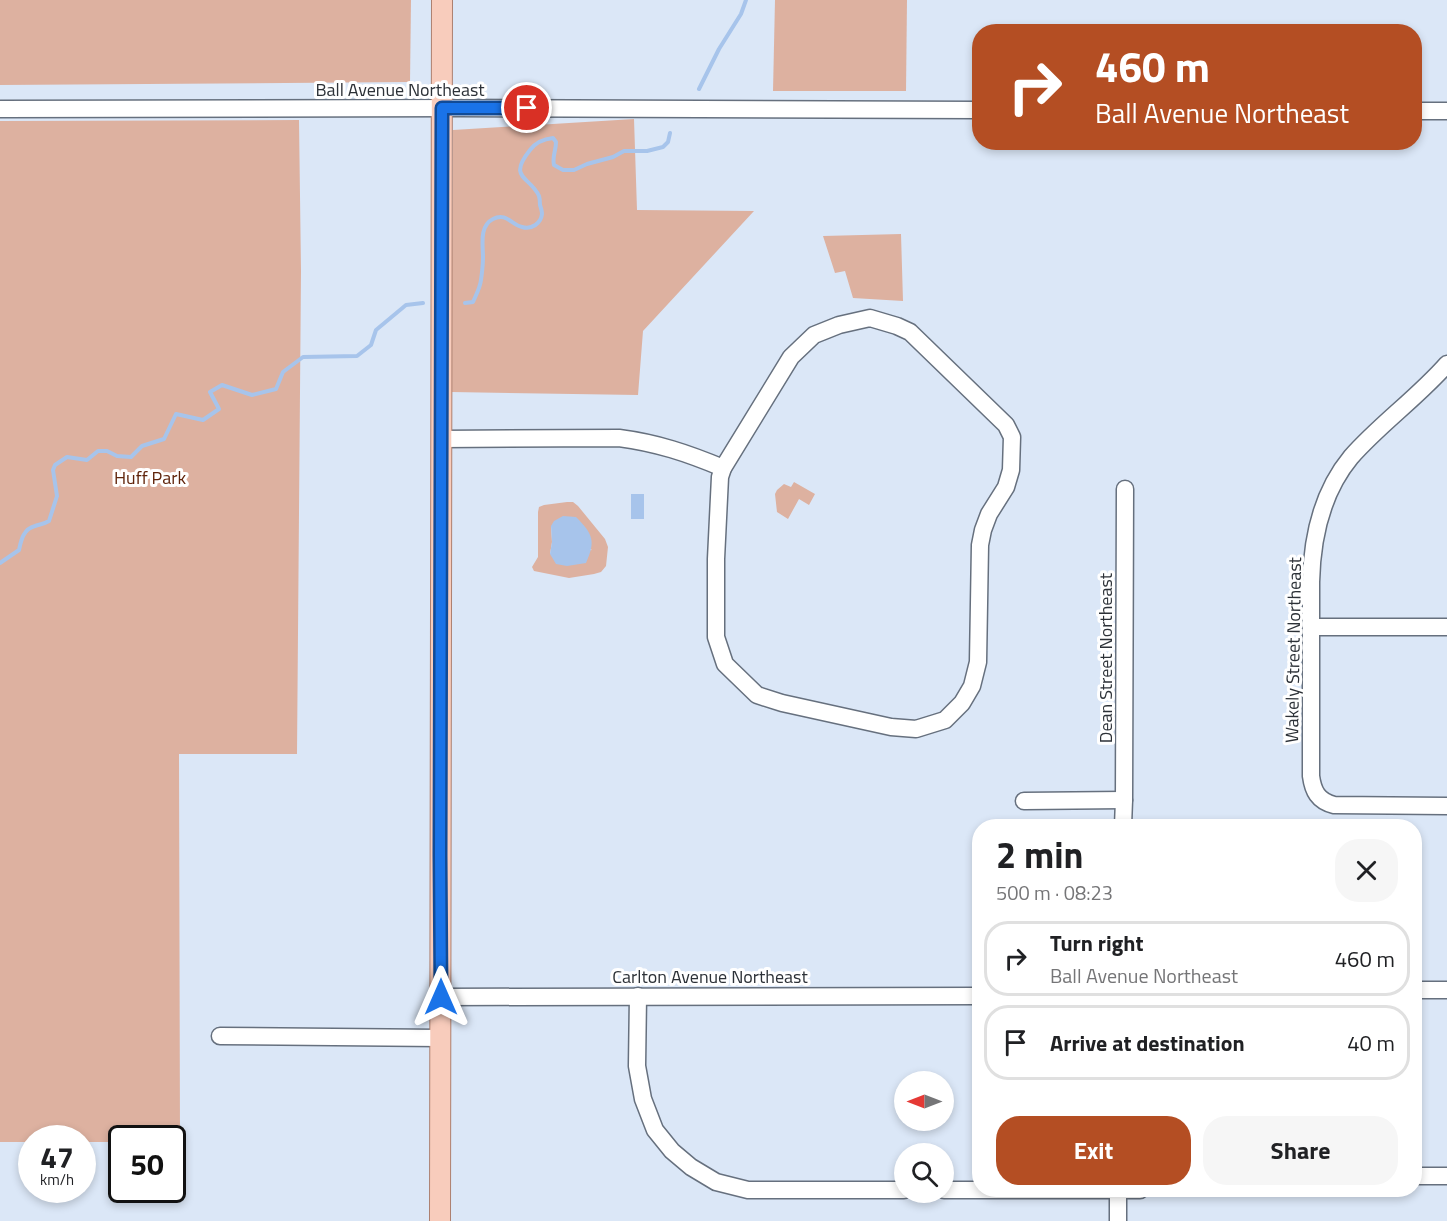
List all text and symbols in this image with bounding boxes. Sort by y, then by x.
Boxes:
text: 460 m [1095,34,1210,98]
icon: right [996,48,1074,126]
street label: Ball Avenue Northeast [315,76,485,103]
pin [501,82,552,133]
icon: arrive [510,91,543,124]
text: Ball Avenue Northeast [1095,92,1349,133]
park label: Huff Park [114,464,186,491]
street label: Wakely Street Northeast [1278,556,1308,743]
street label: Dean Street Northeast [1092,572,1119,743]
text: 2 min [996,827,1083,882]
button: close [1335,839,1398,902]
text: 500 m · 08:23 [996,877,1113,908]
text: Turn right [1050,926,1144,960]
icon: right [999,942,1032,975]
text: 460 m [1335,942,1395,976]
text: Ball Avenue Northeast [1050,960,1238,991]
street label: Carlton Avenue Northeast [612,963,808,990]
position arrow [409,965,473,1029]
icon: arrive [999,1026,1032,1059]
text: Arrive at destination [1050,1026,1245,1060]
text: 40 m [1347,1026,1395,1060]
north arrow [894,1071,954,1131]
map controls [894,1071,954,1203]
button: Exit [996,1116,1191,1185]
button: Share [1203,1116,1398,1185]
speed limit sign: 50 [108,1125,186,1203]
text: 47 [40,1134,74,1180]
button: search [894,1143,954,1203]
text: km/h [40,1168,74,1191]

